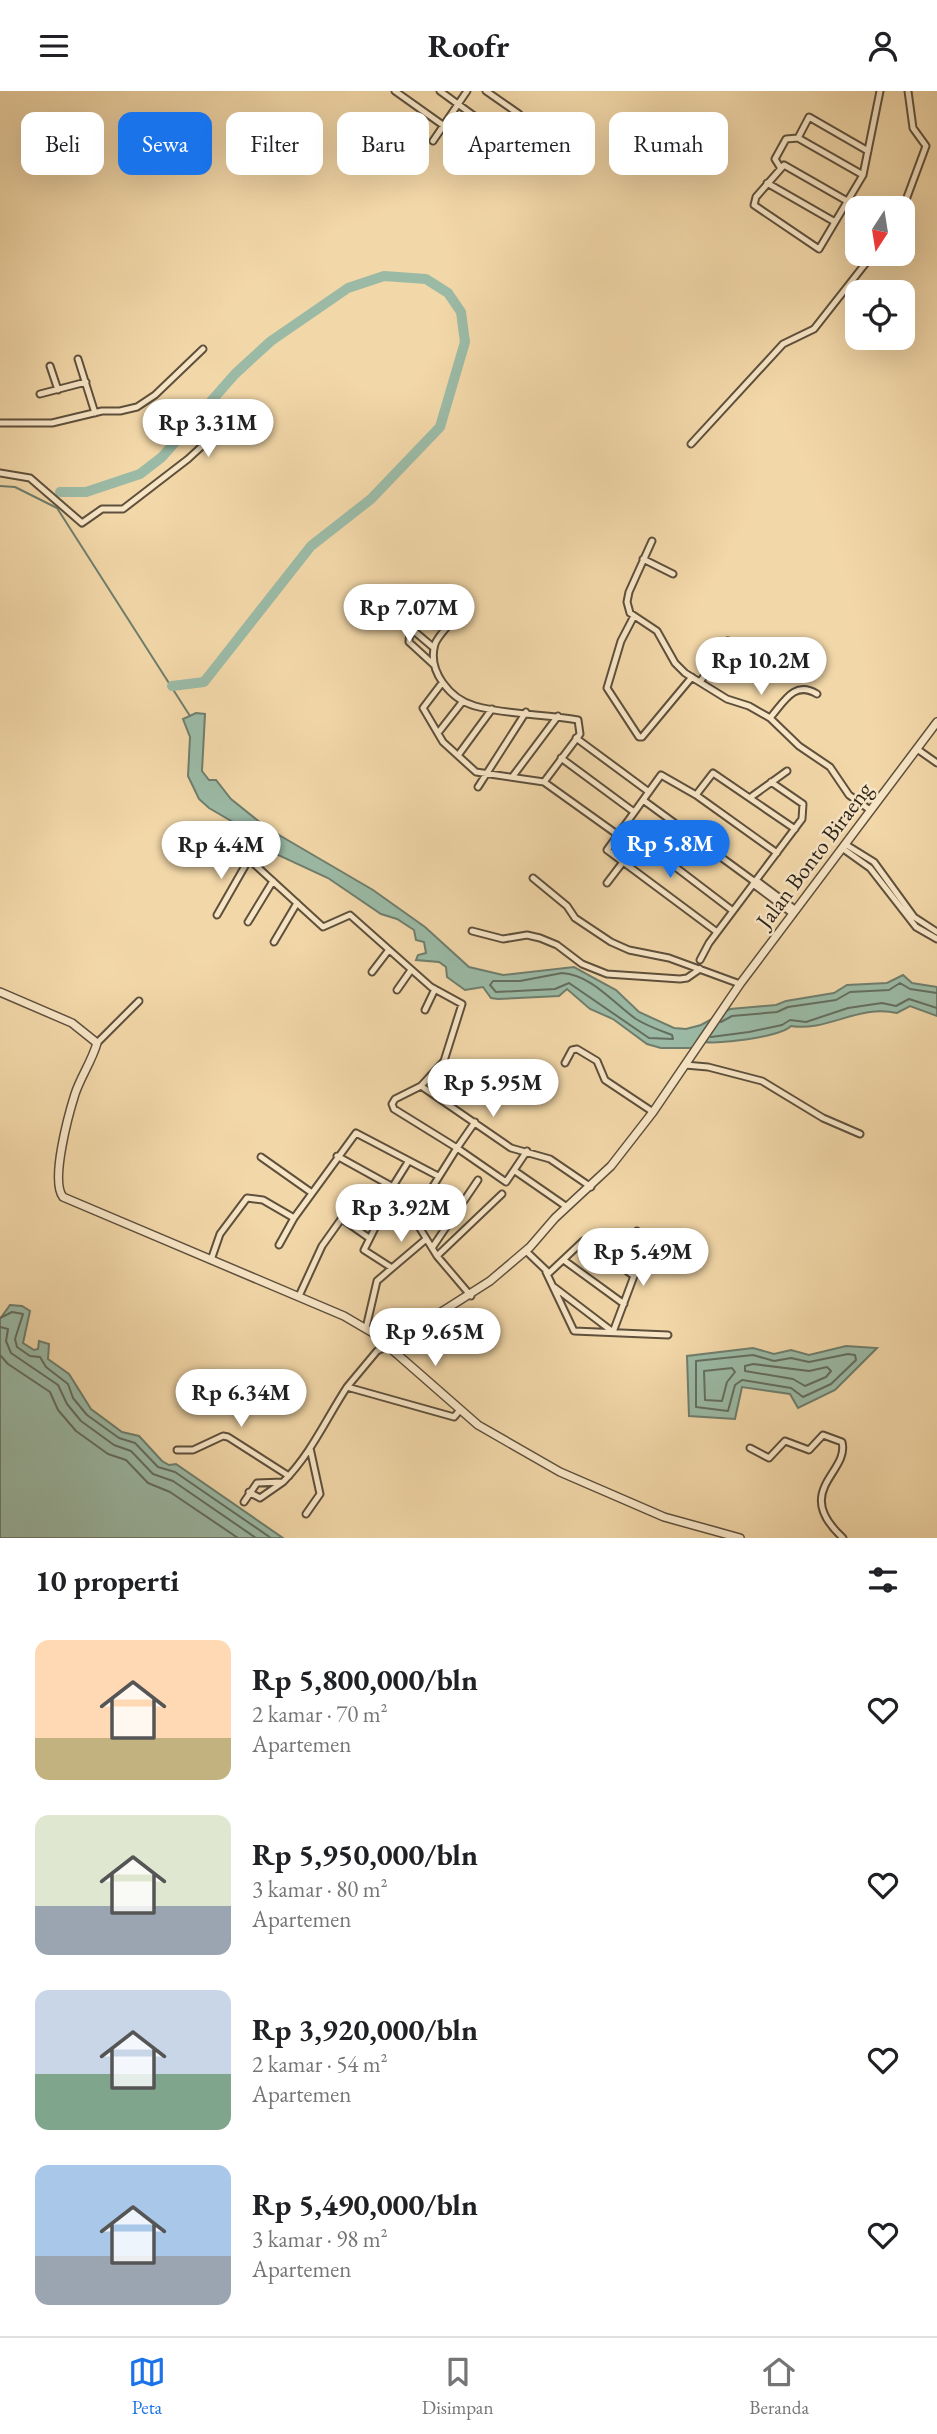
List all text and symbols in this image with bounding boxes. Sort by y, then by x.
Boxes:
text: Roofr [428,25,509,67]
icon: menu [35,27,73,65]
icon: person [864,27,902,65]
chip: Beli [21,112,104,175]
chip: Sewa [118,112,212,175]
chip: Filter [226,112,323,175]
chip: Baru [337,112,429,175]
chip: Apartemen [443,112,595,175]
chip: Rumah [609,112,728,175]
north arrow [845,196,915,266]
map controls [845,196,915,350]
button: locate [845,280,915,350]
pin: Rp 3.31M [136,399,280,459]
text: Rp 3.31M [159,407,257,437]
pin: Rp 7.07M [337,585,481,644]
text: Rp 7.07M [360,592,458,622]
pin: Rp 10.2M [689,637,833,697]
text: Rp 10.2M [712,645,810,675]
street label: Jalan Bonto Biraeng [748,775,879,936]
pin: Rp 4.4M [156,821,286,881]
pin: Rp 5.8M [605,821,735,880]
text: Rp 5.8M [627,828,713,858]
text: Rp 4.4M [178,829,264,859]
pin: Rp 5.95M [421,1059,565,1119]
text: Rp 5.95M [444,1067,542,1097]
pin: Rp 3.92M [329,1185,473,1244]
text: Rp 3.92M [352,1192,450,1222]
pin: Rp 5.49M [571,1229,715,1288]
text: Rp 5.49M [594,1236,692,1266]
pin: Rp 9.65M [363,1309,507,1368]
text: Rp 9.65M [386,1316,484,1346]
pin: Rp 6.34M [169,1369,313,1429]
text: Rp 6.34M [192,1377,290,1407]
text: 10 properti [35,1561,179,1600]
icon: filters [864,1561,902,1599]
text: Rp 5,800,000/bln [252,1660,478,1699]
icon: home [91,1668,175,1752]
icon: heart [864,1691,902,1729]
text: 2 kamar · 70 m² [252,1699,388,1729]
text: Apartemen [252,1729,351,1759]
text: Rp 5,950,000/bln [252,1835,478,1874]
icon: home [91,1843,175,1927]
icon: heart [864,1866,902,1904]
text: 3 kamar · 80 m² [252,1874,388,1904]
text: Apartemen [252,1904,351,1934]
text: Rp 3,920,000/bln [252,2010,478,2049]
icon: home [91,2018,175,2102]
icon: heart [864,2041,902,2079]
text: 2 kamar · 54 m² [252,2049,388,2079]
text: Apartemen [252,2079,351,2109]
text: Rp 5,490,000/bln [252,2185,478,2224]
icon: home [91,2193,175,2277]
icon: heart [864,2216,902,2254]
text: 3 kamar · 98 m² [252,2224,388,2254]
text: Apartemen [252,2254,351,2284]
tab: Peta [128,2353,166,2420]
tab: Disimpan [422,2353,493,2420]
tab: Beranda [749,2353,809,2420]

